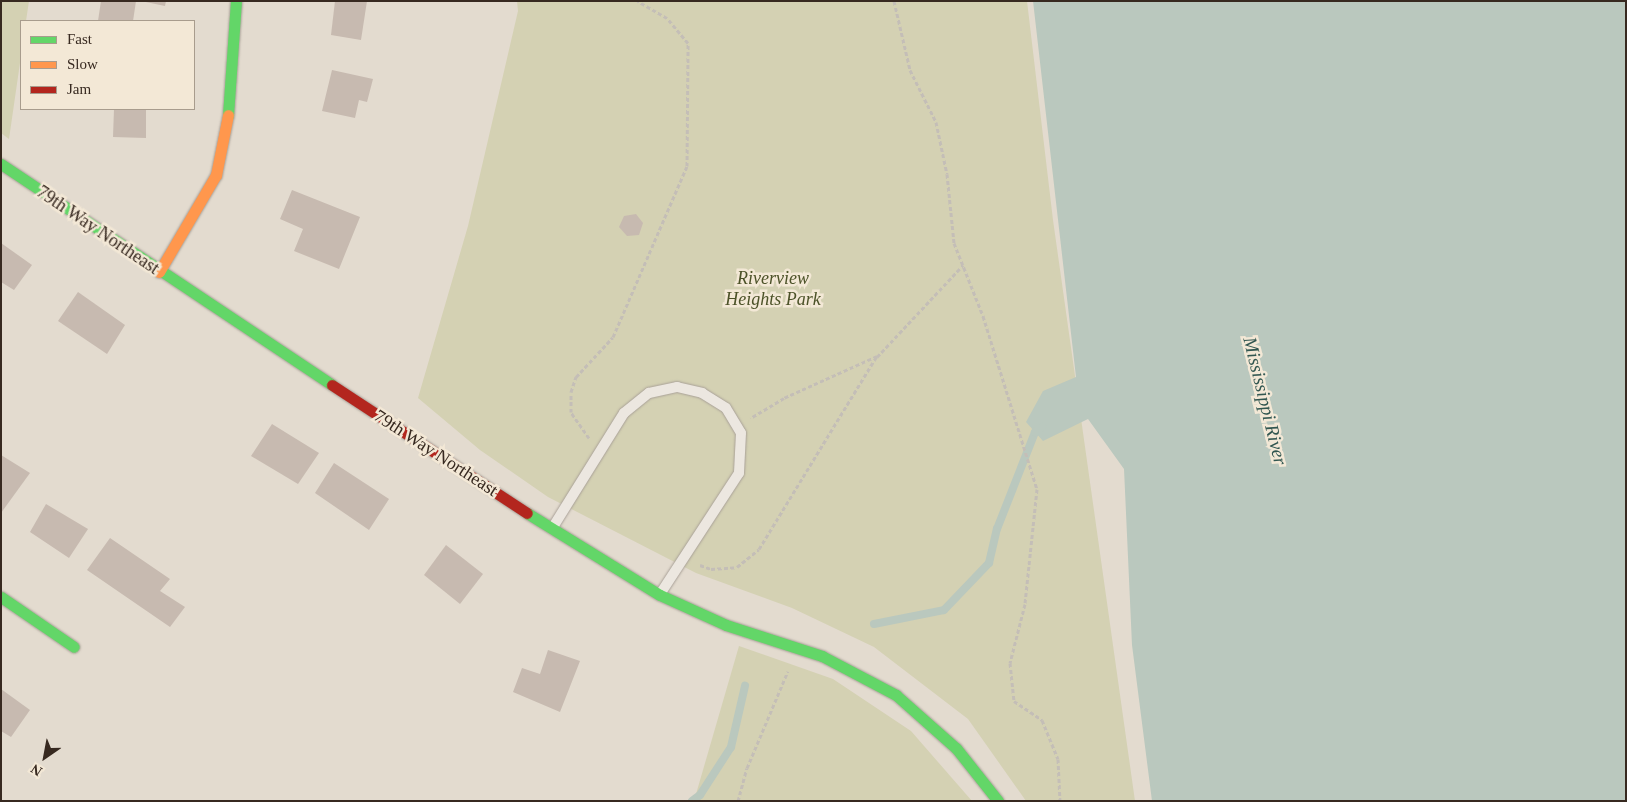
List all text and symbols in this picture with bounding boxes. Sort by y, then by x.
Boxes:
legend [20,20,195,110]
text: Fast [67,31,92,47]
text: Slow [67,56,98,72]
text: Jam [67,81,91,97]
street label: 79th Way Northeast [32,181,164,279]
park label: Riverview Heights Park [725,268,821,310]
water label: Mississippi River [1238,334,1292,468]
street label: 79th Way Northeast [370,405,502,501]
north arrow [20,732,70,782]
text: N [28,761,45,779]

